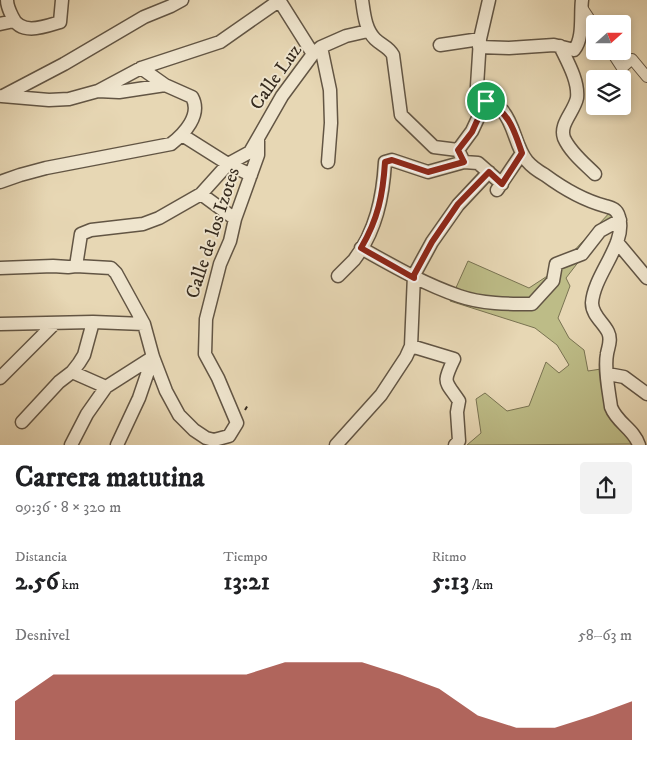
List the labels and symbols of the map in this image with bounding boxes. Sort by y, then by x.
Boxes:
north arrow [586,15,631,60]
street label: Calle Luz [245,40,307,114]
pin [465,80,507,122]
street label: Calle de los Izotes [181,165,245,301]

